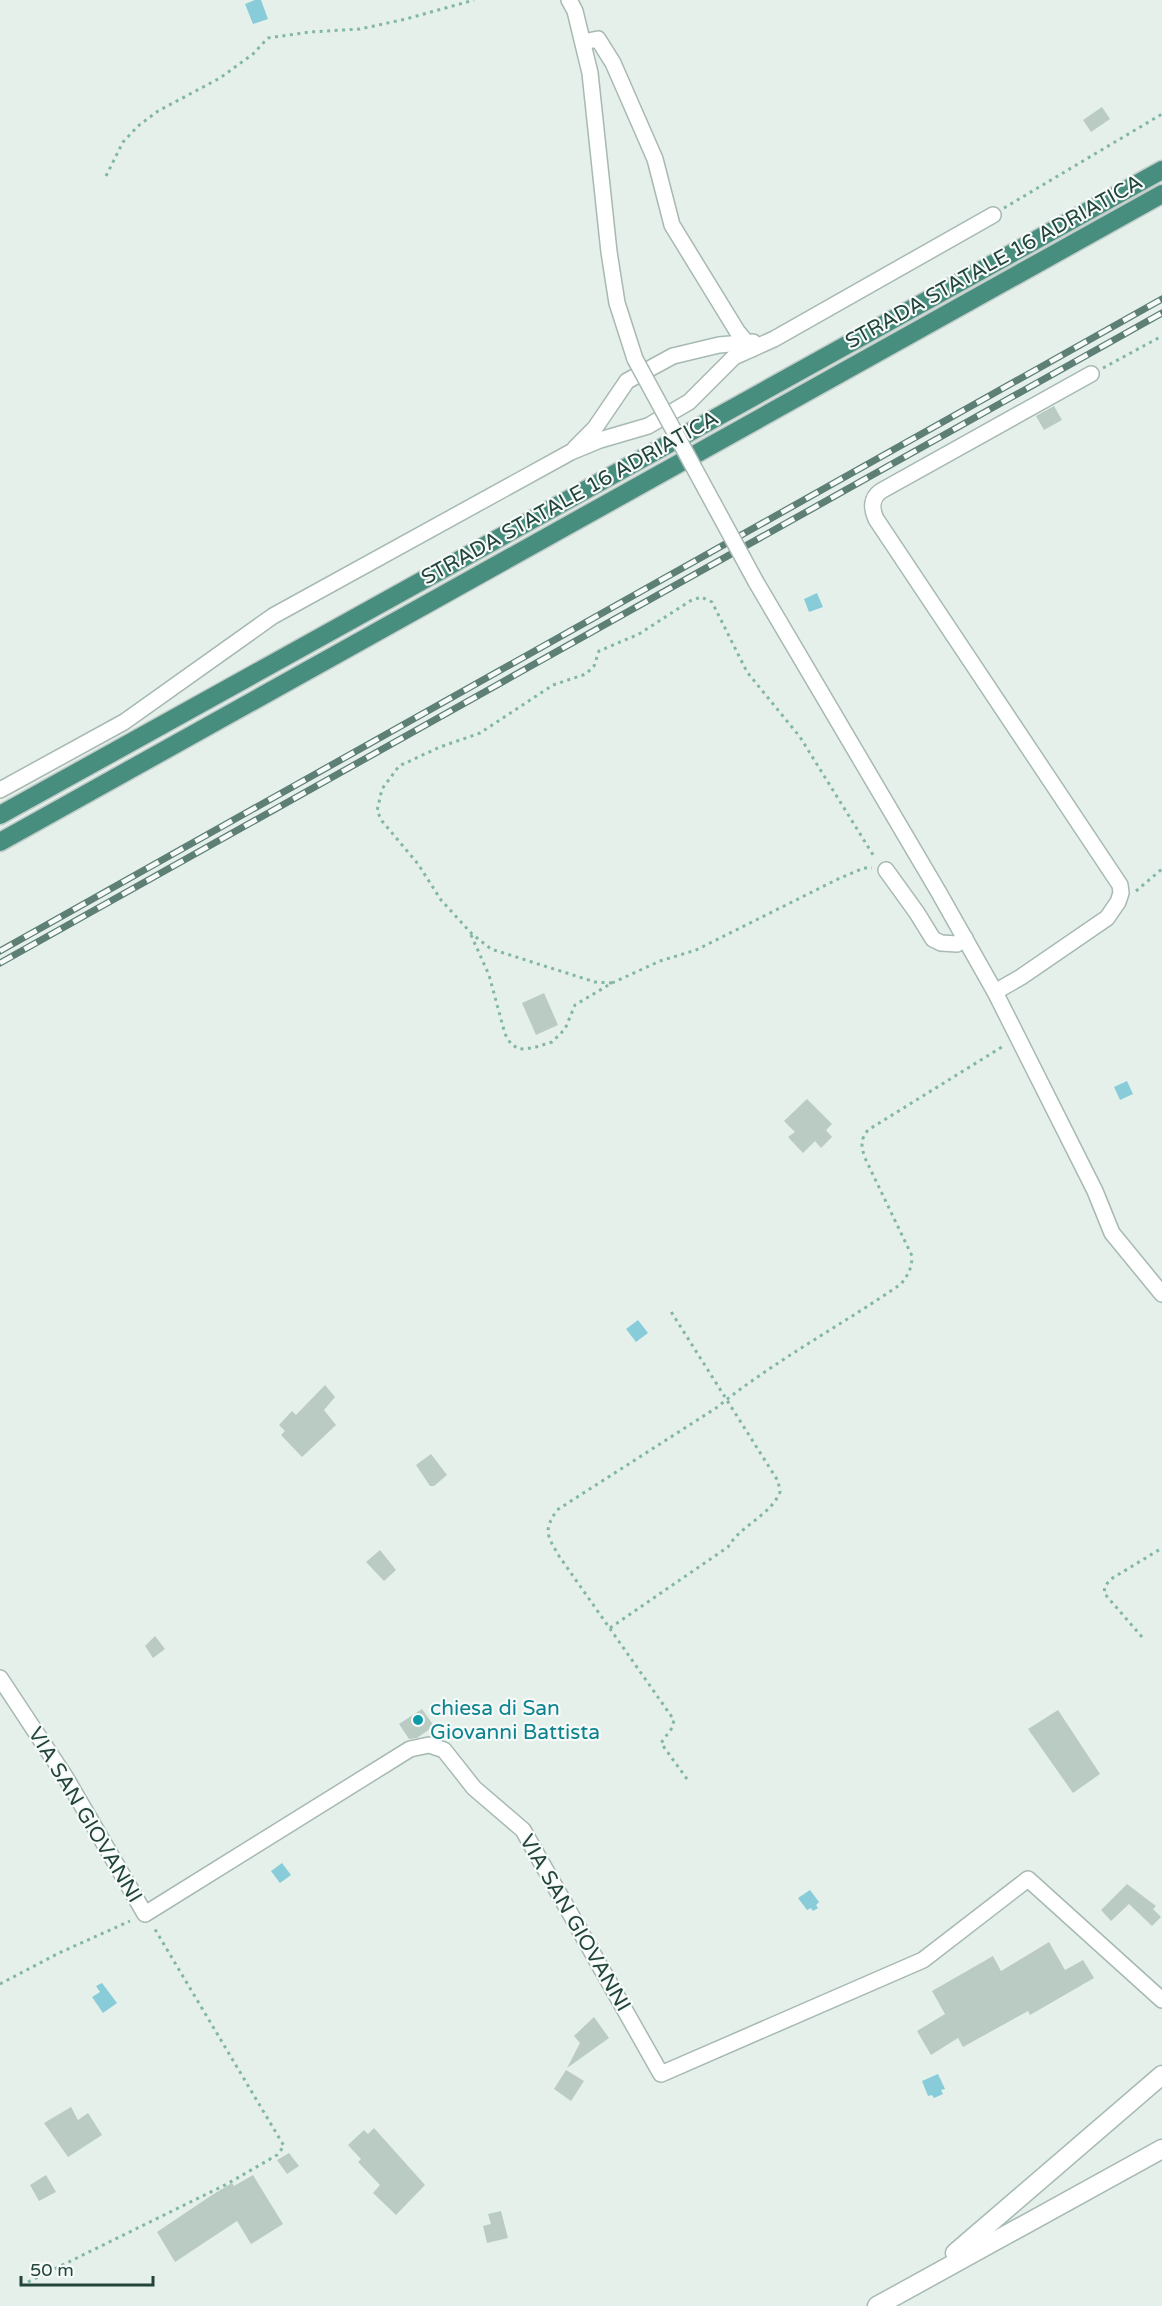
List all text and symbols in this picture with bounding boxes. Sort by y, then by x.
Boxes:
street label: STRADA STATALE 16 ADRIATICA [841,170,1147,354]
street label: STRADA STATALE 16 ADRIATICA [417,406,723,590]
place label: chiesa di San Giovanni Battista [430,1696,600,1745]
marker: chiesa di San Giovanni Battista [411,1713,425,1727]
street label: VIA SAN GIOVANNI [23,1723,147,1907]
street label: VIA SAN GIOVANNI [514,1830,636,2016]
scale bar [21,2249,153,2287]
text: 50 m [30,2259,74,2281]

